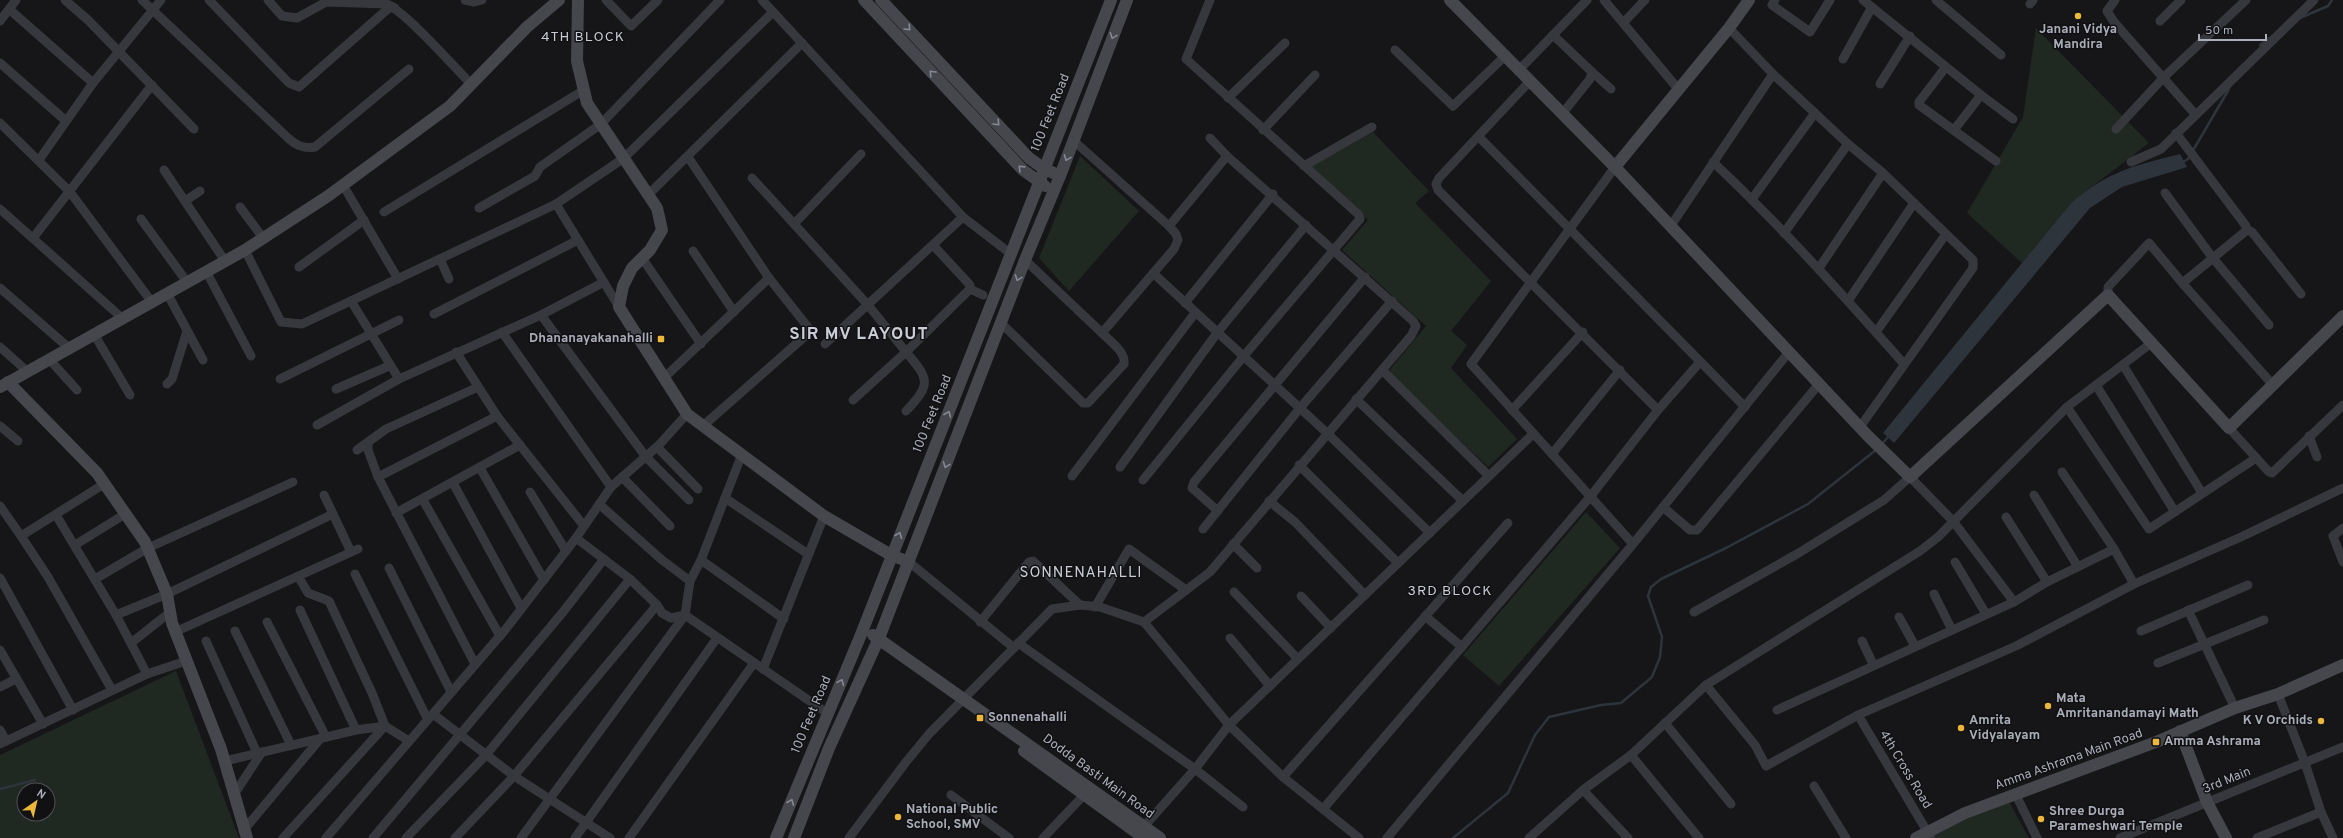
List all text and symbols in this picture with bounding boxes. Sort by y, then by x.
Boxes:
marker: Janani Vidya Mandira [2073,11,2083,21]
scale bar [2199,16,2266,42]
place label: Janani Vidya Mandira [2039,22,2117,53]
text: 50 m [2205,23,2233,39]
one-way arrow [903,24,910,31]
district label: 4TH BLOCK [541,29,625,46]
one-way arrow [1110,33,1118,40]
one-way arrow [930,70,937,78]
street label: 100 Feet Road [1028,72,1074,154]
one-way arrow [992,119,999,126]
one-way arrow [1064,155,1072,162]
one-way arrow [1018,165,1026,173]
one-way arrow [1015,275,1023,282]
district label: SIR MV LAYOUT [789,324,929,346]
place label: Dhananayakanahalli [529,331,653,347]
marker: Dhananayakanahalli [656,334,666,344]
street label: 100 Feet Road [910,373,956,455]
one-way arrow [943,411,951,418]
one-way arrow [942,461,950,468]
one-way arrow [895,531,903,538]
district label: SONNENAHALLI [1019,564,1143,583]
district label: 3RD BLOCK [1408,583,1492,600]
street label: 100 Feet Road [788,674,836,756]
one-way arrow [836,678,844,685]
place label: Mata Amritanandamayi Math [2056,691,2199,722]
marker: Mata Amritanandamayi Math [2043,701,2053,711]
place label: Sonnenahalli [988,710,1067,726]
marker: Sonnenahalli [975,713,985,723]
place label: Amrita Vidyalayam [1969,713,2040,744]
place label: K V Orchids [2243,713,2313,729]
marker: K V Orchids [2316,716,2326,726]
marker: Amrita Vidyalayam [1956,723,1966,733]
street label: Amma Ashrama Main Road [1993,726,2145,794]
street label: 4th Cross Road [1875,728,1935,812]
street label: Dodda Basti Main Road [1039,731,1157,823]
place label: Amma Ashrama [2164,734,2261,750]
marker: Amma Ashrama [2151,737,2161,747]
street label: 3rd Main [2201,764,2253,798]
north arrow [16,782,56,822]
text: N [34,787,48,803]
one-way arrow [786,798,794,805]
place label: National Public School, SMV [906,802,998,833]
place label: Shree Durga Parameshwari Temple [2049,804,2183,835]
marker: National Public School, SMV [893,812,903,822]
marker: Shree Durga Parameshwari Temple [2036,814,2046,824]

